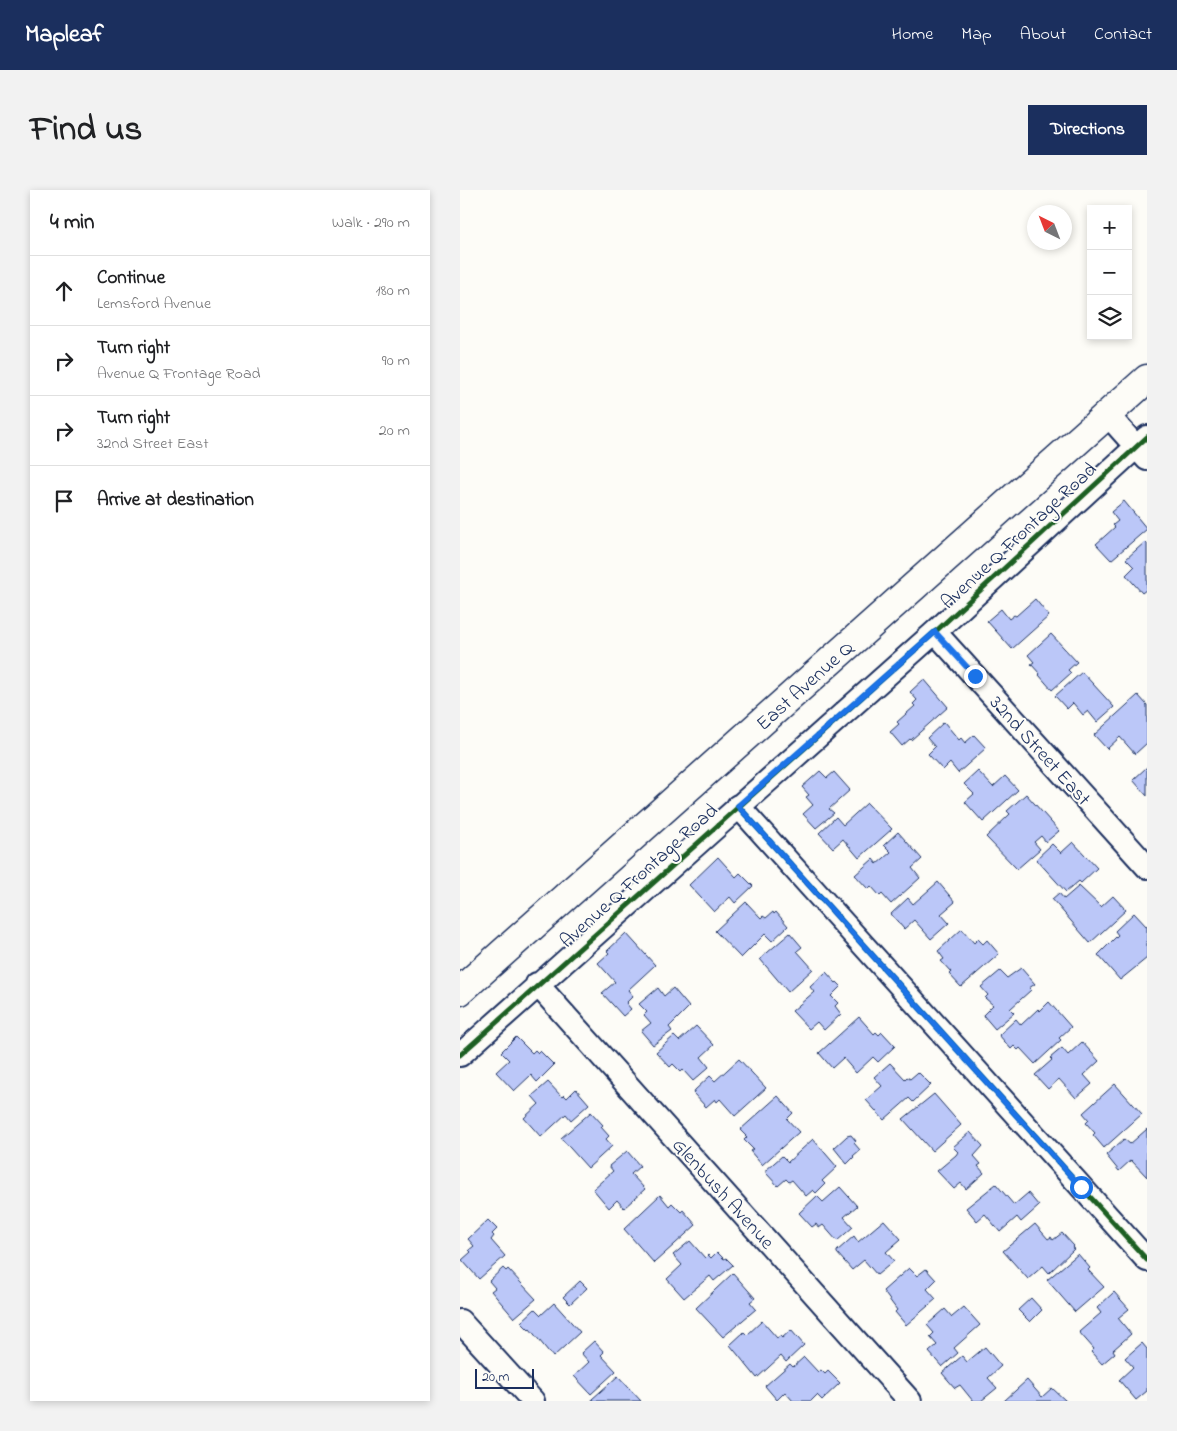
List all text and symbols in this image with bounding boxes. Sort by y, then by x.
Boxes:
text: Mapleaf [25,18,104,53]
text: Home [892,22,933,48]
text: Map [961,22,992,48]
text: About [1020,22,1066,48]
text: Contact [1094,22,1152,48]
text: Find us [30,105,142,156]
button: Directions [1028,105,1147,155]
north arrow [1027,205,1072,250]
map controls [1087,205,1132,340]
button: + [1087,205,1132,250]
text: 4 min [50,208,94,238]
text: Walk · 290 m [332,211,410,235]
button: − [1087,250,1132,295]
text: Continue [97,265,165,292]
icon: ahead [50,277,78,305]
text: 180 m [376,279,410,303]
text: Lemsford Avenue [97,292,211,316]
button: layers [1087,295,1132,340]
text: Turn right [97,335,170,362]
icon: right [50,347,78,375]
text: 90 m [382,349,410,373]
text: Avenue Q Frontage Road [97,362,261,386]
text: Turn right [97,405,170,432]
icon: right [50,417,78,445]
text: 20 m [379,419,410,443]
text: 32nd Street East [97,432,209,456]
street label: Avenue Q Frontage Road [935,457,1105,618]
icon: arrive [50,487,78,515]
text: Arrive at destination [97,487,254,514]
street label: East Avenue Q [750,634,862,739]
route end [964,665,987,688]
street label: 32nd Street East [982,690,1097,813]
street label: Avenue Q Frontage Road [554,798,726,957]
street label: Glenbush Avenue [664,1133,780,1257]
route start [1070,1176,1093,1199]
scale bar [475,1366,534,1389]
text: 20 m [482,1367,509,1388]

